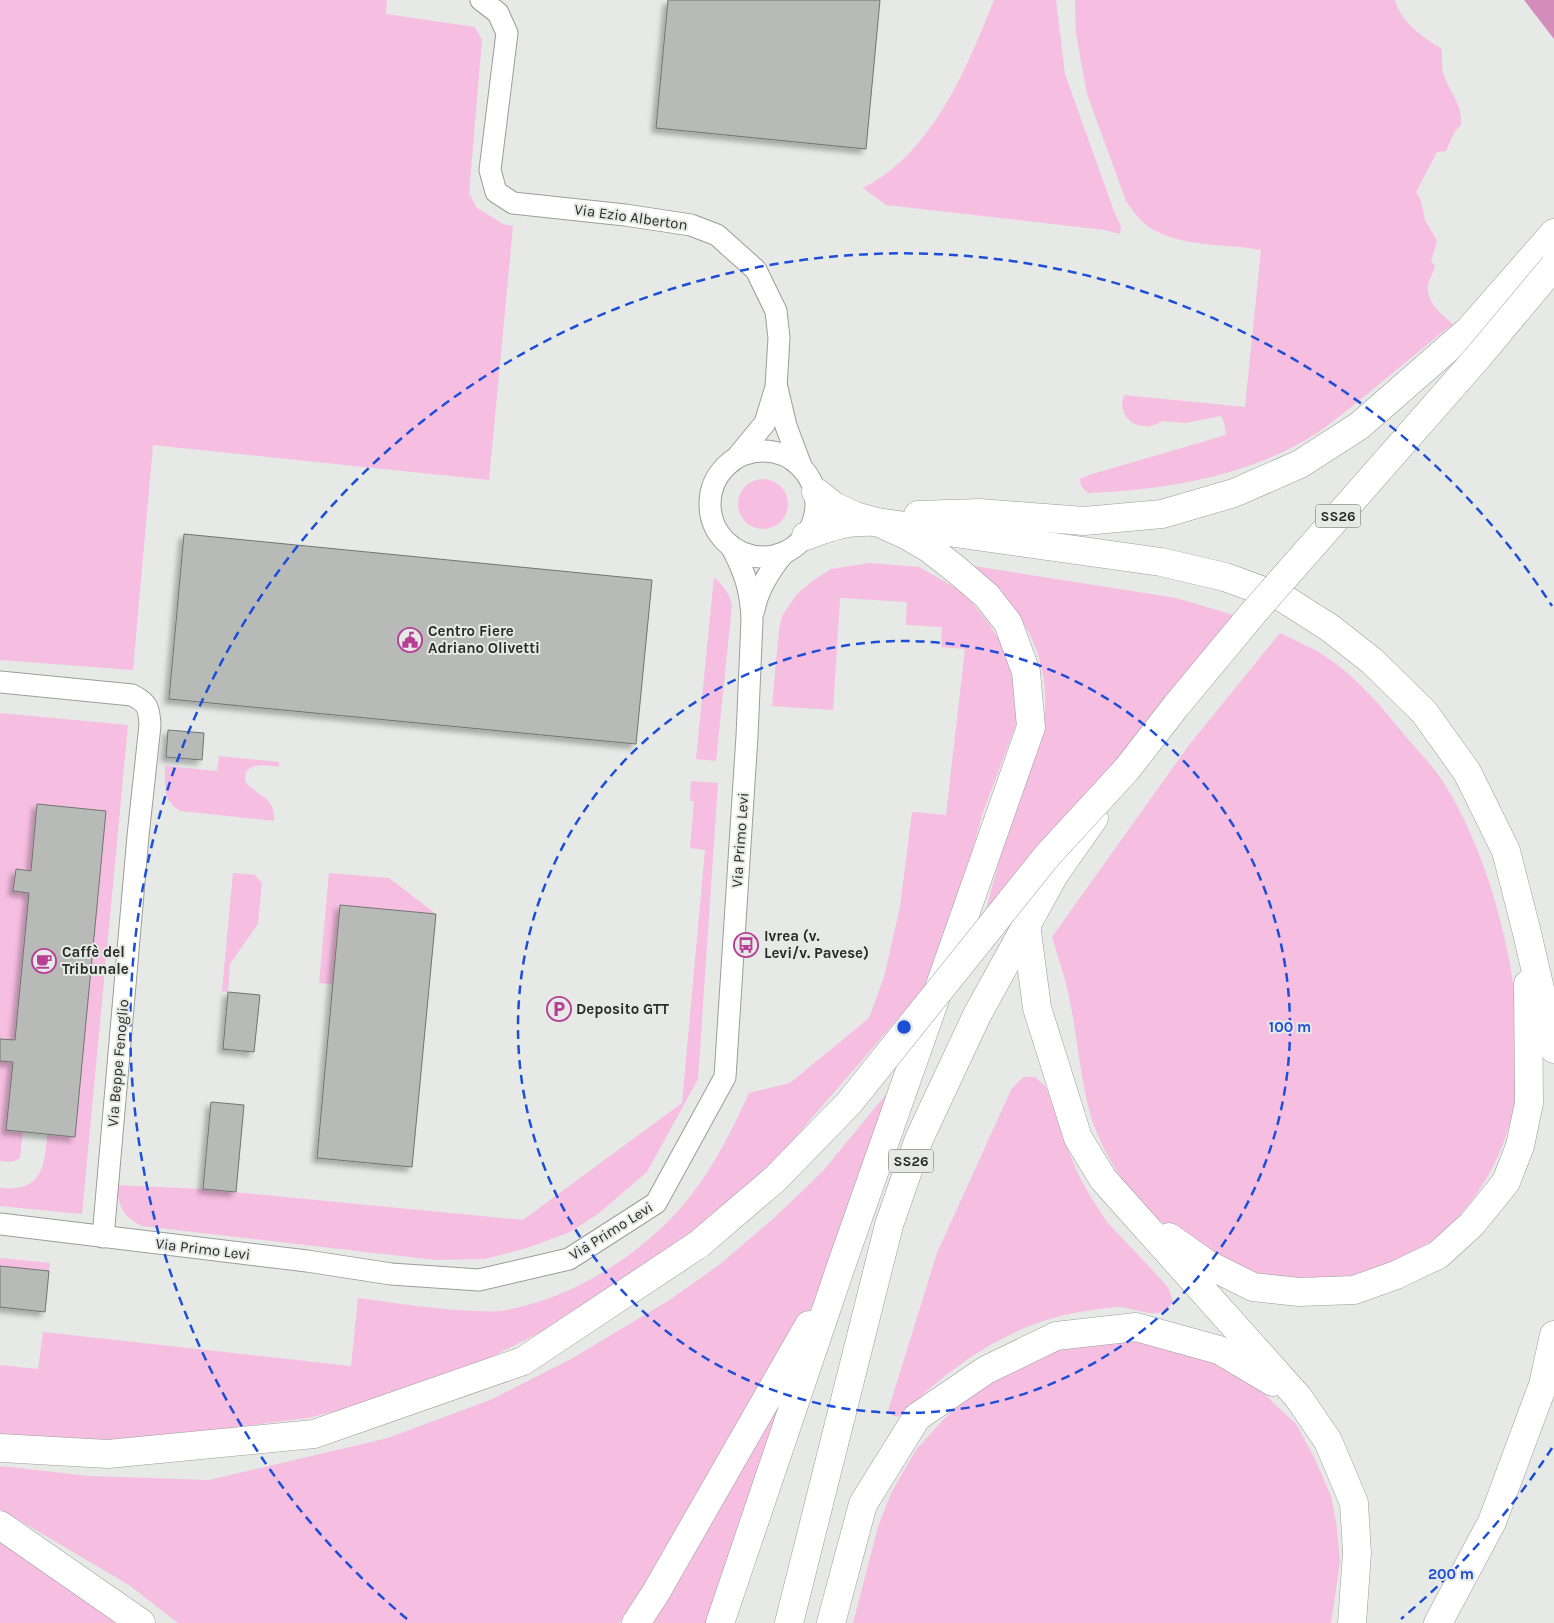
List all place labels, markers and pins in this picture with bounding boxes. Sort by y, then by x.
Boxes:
place label: Centro Fiere Adriano Olivetti [428,622,540,657]
public building icon: Centro Fiere Adriano Olivetti [397,627,423,653]
place label: Ivrea (v. Levi/v. Pavese) [764,927,869,962]
bus stop icon: Ivrea (v. Levi/v. Pavese) [733,932,759,958]
place label: Caffè del Tribunale [62,943,129,978]
cafe icon: Caffè del Tribunale [31,948,57,974]
parking icon: Deposito GTT [546,996,572,1022]
place label: Deposito GTT [576,1000,669,1018]
centre of rings [895,1018,913,1036]

